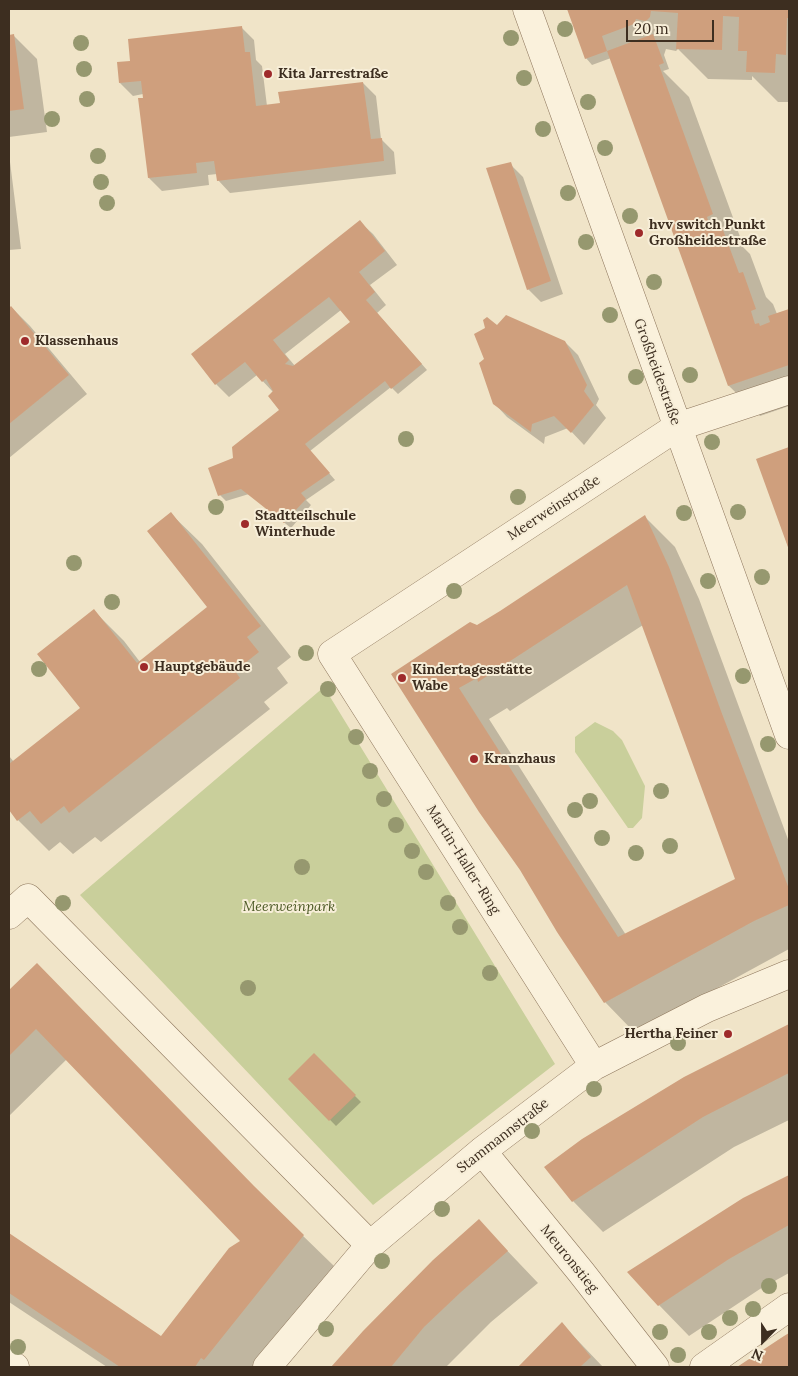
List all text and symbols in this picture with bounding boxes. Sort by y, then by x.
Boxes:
scale bar [628,10,716,42]
text: 20 m [634,19,669,38]
place label: Kita Jarrestraße [278,66,388,82]
marker: Kita Jarrestraße [262,68,274,80]
place label: hvv switch Punkt Großheidestraße [649,217,766,250]
marker: hvv switch Punkt Großheidestraße [633,227,645,239]
street label: Großheidestraße [630,316,684,428]
place label: Klassenhaus [35,333,118,349]
marker: Klassenhaus [19,335,31,347]
street label: Meerweinstraße [504,472,604,544]
place label: Stadtteilschule Winterhude [255,508,356,540]
marker: Stadtteilschule Winterhude [239,518,251,530]
place label: Hauptgebäude [154,659,250,675]
marker: Hauptgebäude [138,661,150,673]
place label: Kindertagesstätte Wabe [412,662,532,694]
marker: Kindertagesstätte Wabe [396,672,408,684]
place label: Kranzhaus [484,751,556,767]
marker: Kranzhaus [468,753,480,765]
street label: Martin-Haller-Ring [423,802,503,918]
park label: Meerweinpark [243,899,335,915]
place label: Hertha Feiner [625,1026,718,1042]
marker: Hertha Feiner [722,1028,734,1040]
street label: Stammannstraße [454,1095,552,1177]
street label: Meuronstieg [537,1222,601,1296]
north arrow [738,1316,788,1366]
text: N [749,1345,766,1365]

